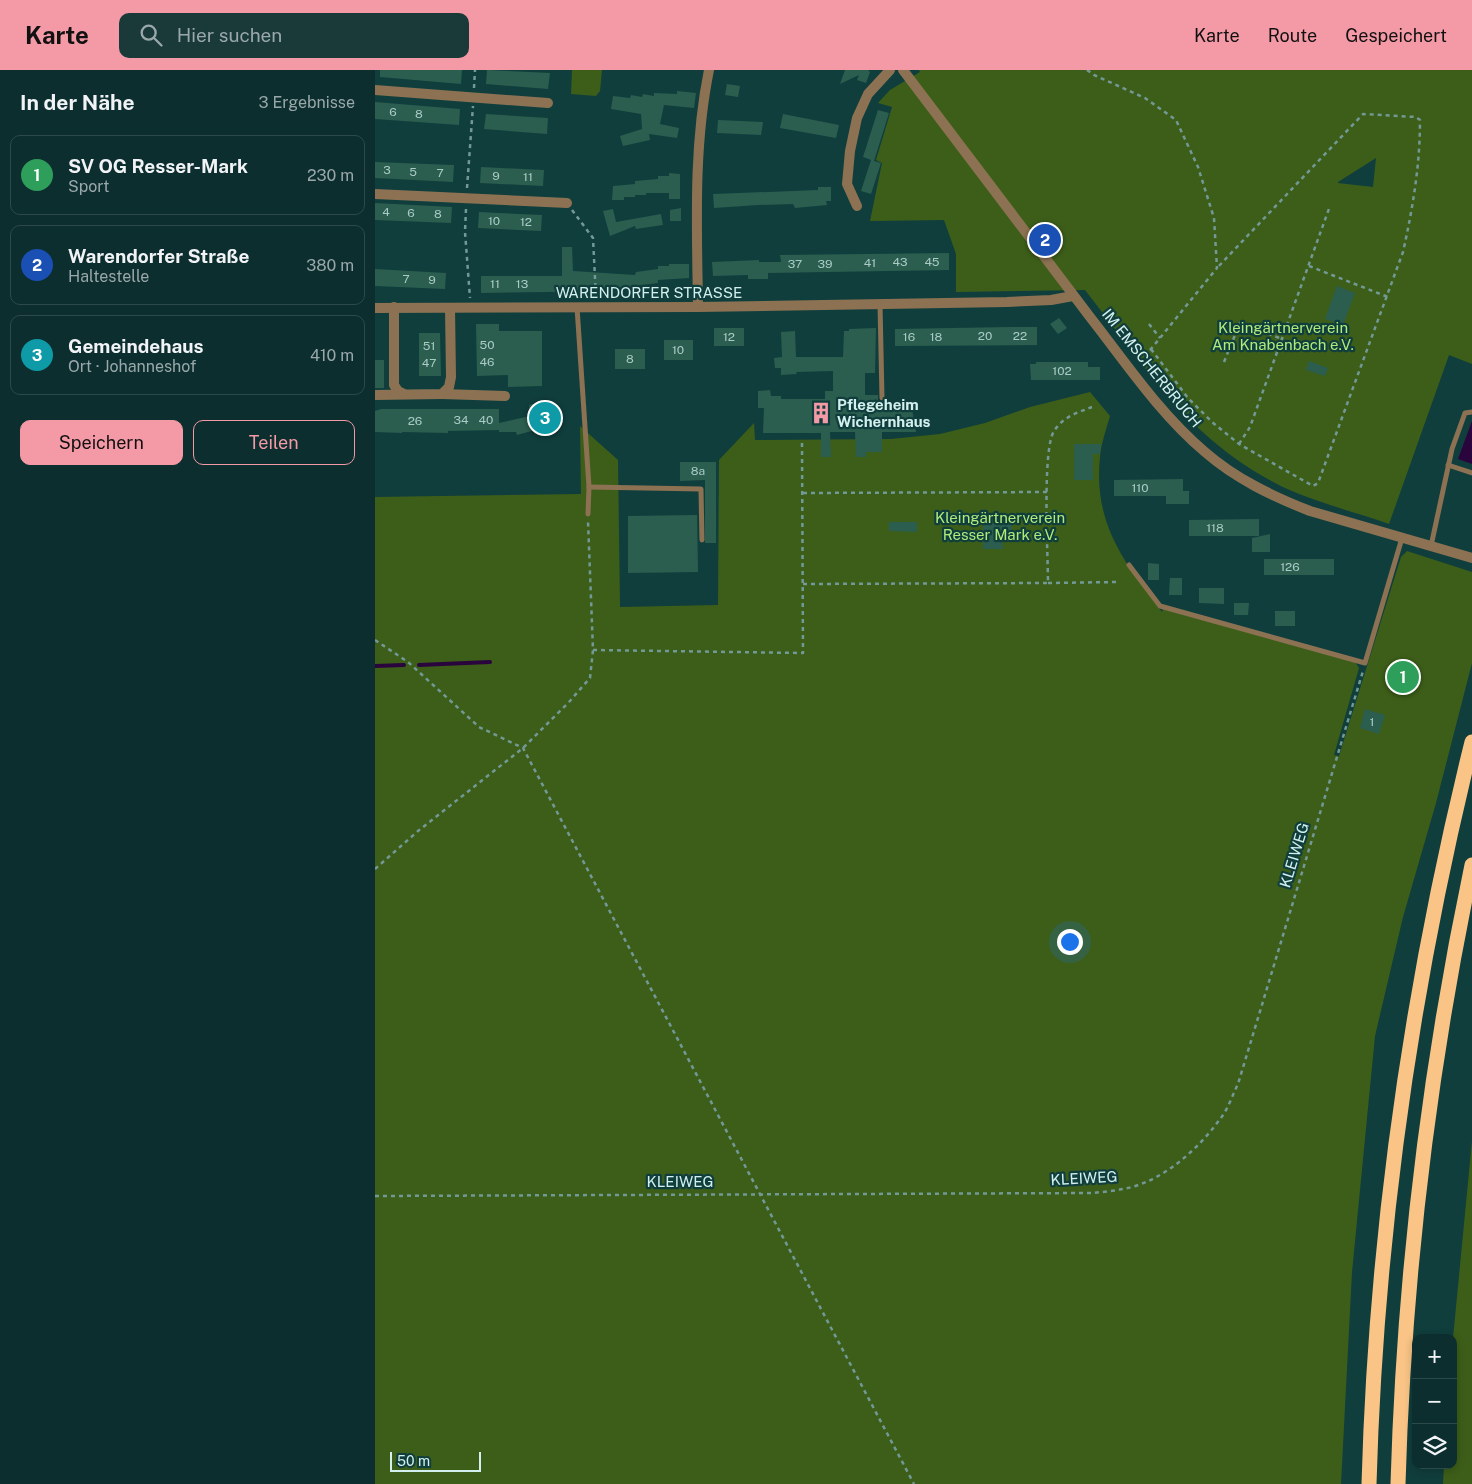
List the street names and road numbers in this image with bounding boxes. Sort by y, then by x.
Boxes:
street label: WARENDORFER STRASSE [556,284,742,301]
street label: IM EMSCHERBRUCH [1099,305,1205,431]
street label: KLEIWEG [1276,820,1312,890]
street label: KLEIWEG [1050,1168,1118,1188]
street label: KLEIWEG [646,1173,714,1190]

